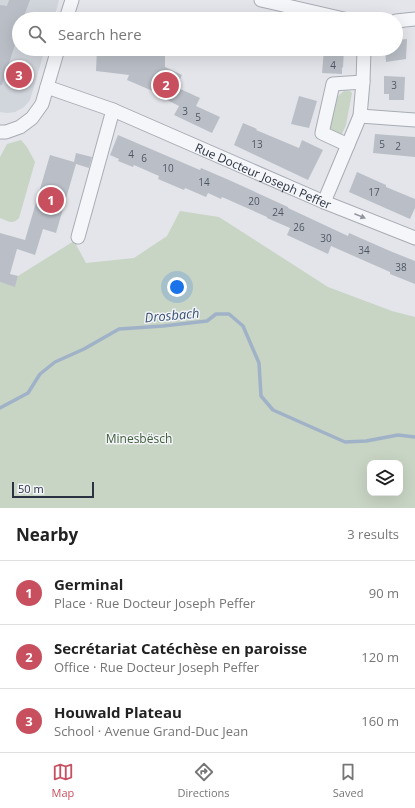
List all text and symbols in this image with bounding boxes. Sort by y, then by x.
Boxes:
search box [12,12,403,56]
icon: search [26,23,48,45]
text: Search here [58,24,142,44]
house number: 4 [330,58,336,72]
pin: 3 [6,60,32,90]
pin: 2 [153,70,179,100]
house number: 3 [391,78,397,92]
house number: 3 [182,104,188,118]
house number: 5 [195,110,201,124]
house number: 13 [251,137,263,151]
house number: 5 [379,137,385,151]
street label: Rue Docteur Joseph Peffer [193,138,334,213]
house number: 2 [395,139,401,153]
house number: 4 [128,147,134,161]
house number: 6 [141,151,147,165]
house number: 10 [162,161,174,175]
house number: 14 [198,175,210,189]
pin: 1 [38,185,64,215]
house number: 17 [368,185,380,199]
house number: 20 [248,194,260,208]
house number: 24 [272,205,284,219]
one-way arrow [354,214,366,220]
house number: 26 [293,220,305,234]
house number: 30 [320,231,332,245]
house number: 34 [358,243,370,257]
house number: 38 [395,260,407,274]
your location [167,277,187,297]
water label: Drosbach [144,304,200,326]
park label: Minesbësch [106,430,172,447]
map controls [367,460,403,496]
button: layers [367,460,403,496]
scale bar [12,480,94,499]
text: 50 m [18,481,44,496]
text: Nearby [16,523,78,546]
text: 3 results [347,525,399,543]
text: Germinal [54,574,123,594]
text: 1 [25,584,33,602]
text: 90 m [369,584,399,602]
text: Place · Rue Docteur Joseph Peffer [54,594,255,612]
text: Secrétariat Catéchèse en paroisse [54,638,307,658]
text: 2 [25,648,33,666]
text: 120 m [361,648,399,666]
text: Office · Rue Docteur Joseph Peffer [54,658,259,676]
text: Houwald Plateau [54,702,182,722]
text: 3 [25,712,33,730]
text: 160 m [361,712,399,730]
text: School · Avenue Grand-Duc Jean [54,722,248,740]
tab: Map [52,761,74,800]
tab: Directions [178,761,230,800]
tab: Saved [333,761,363,800]

